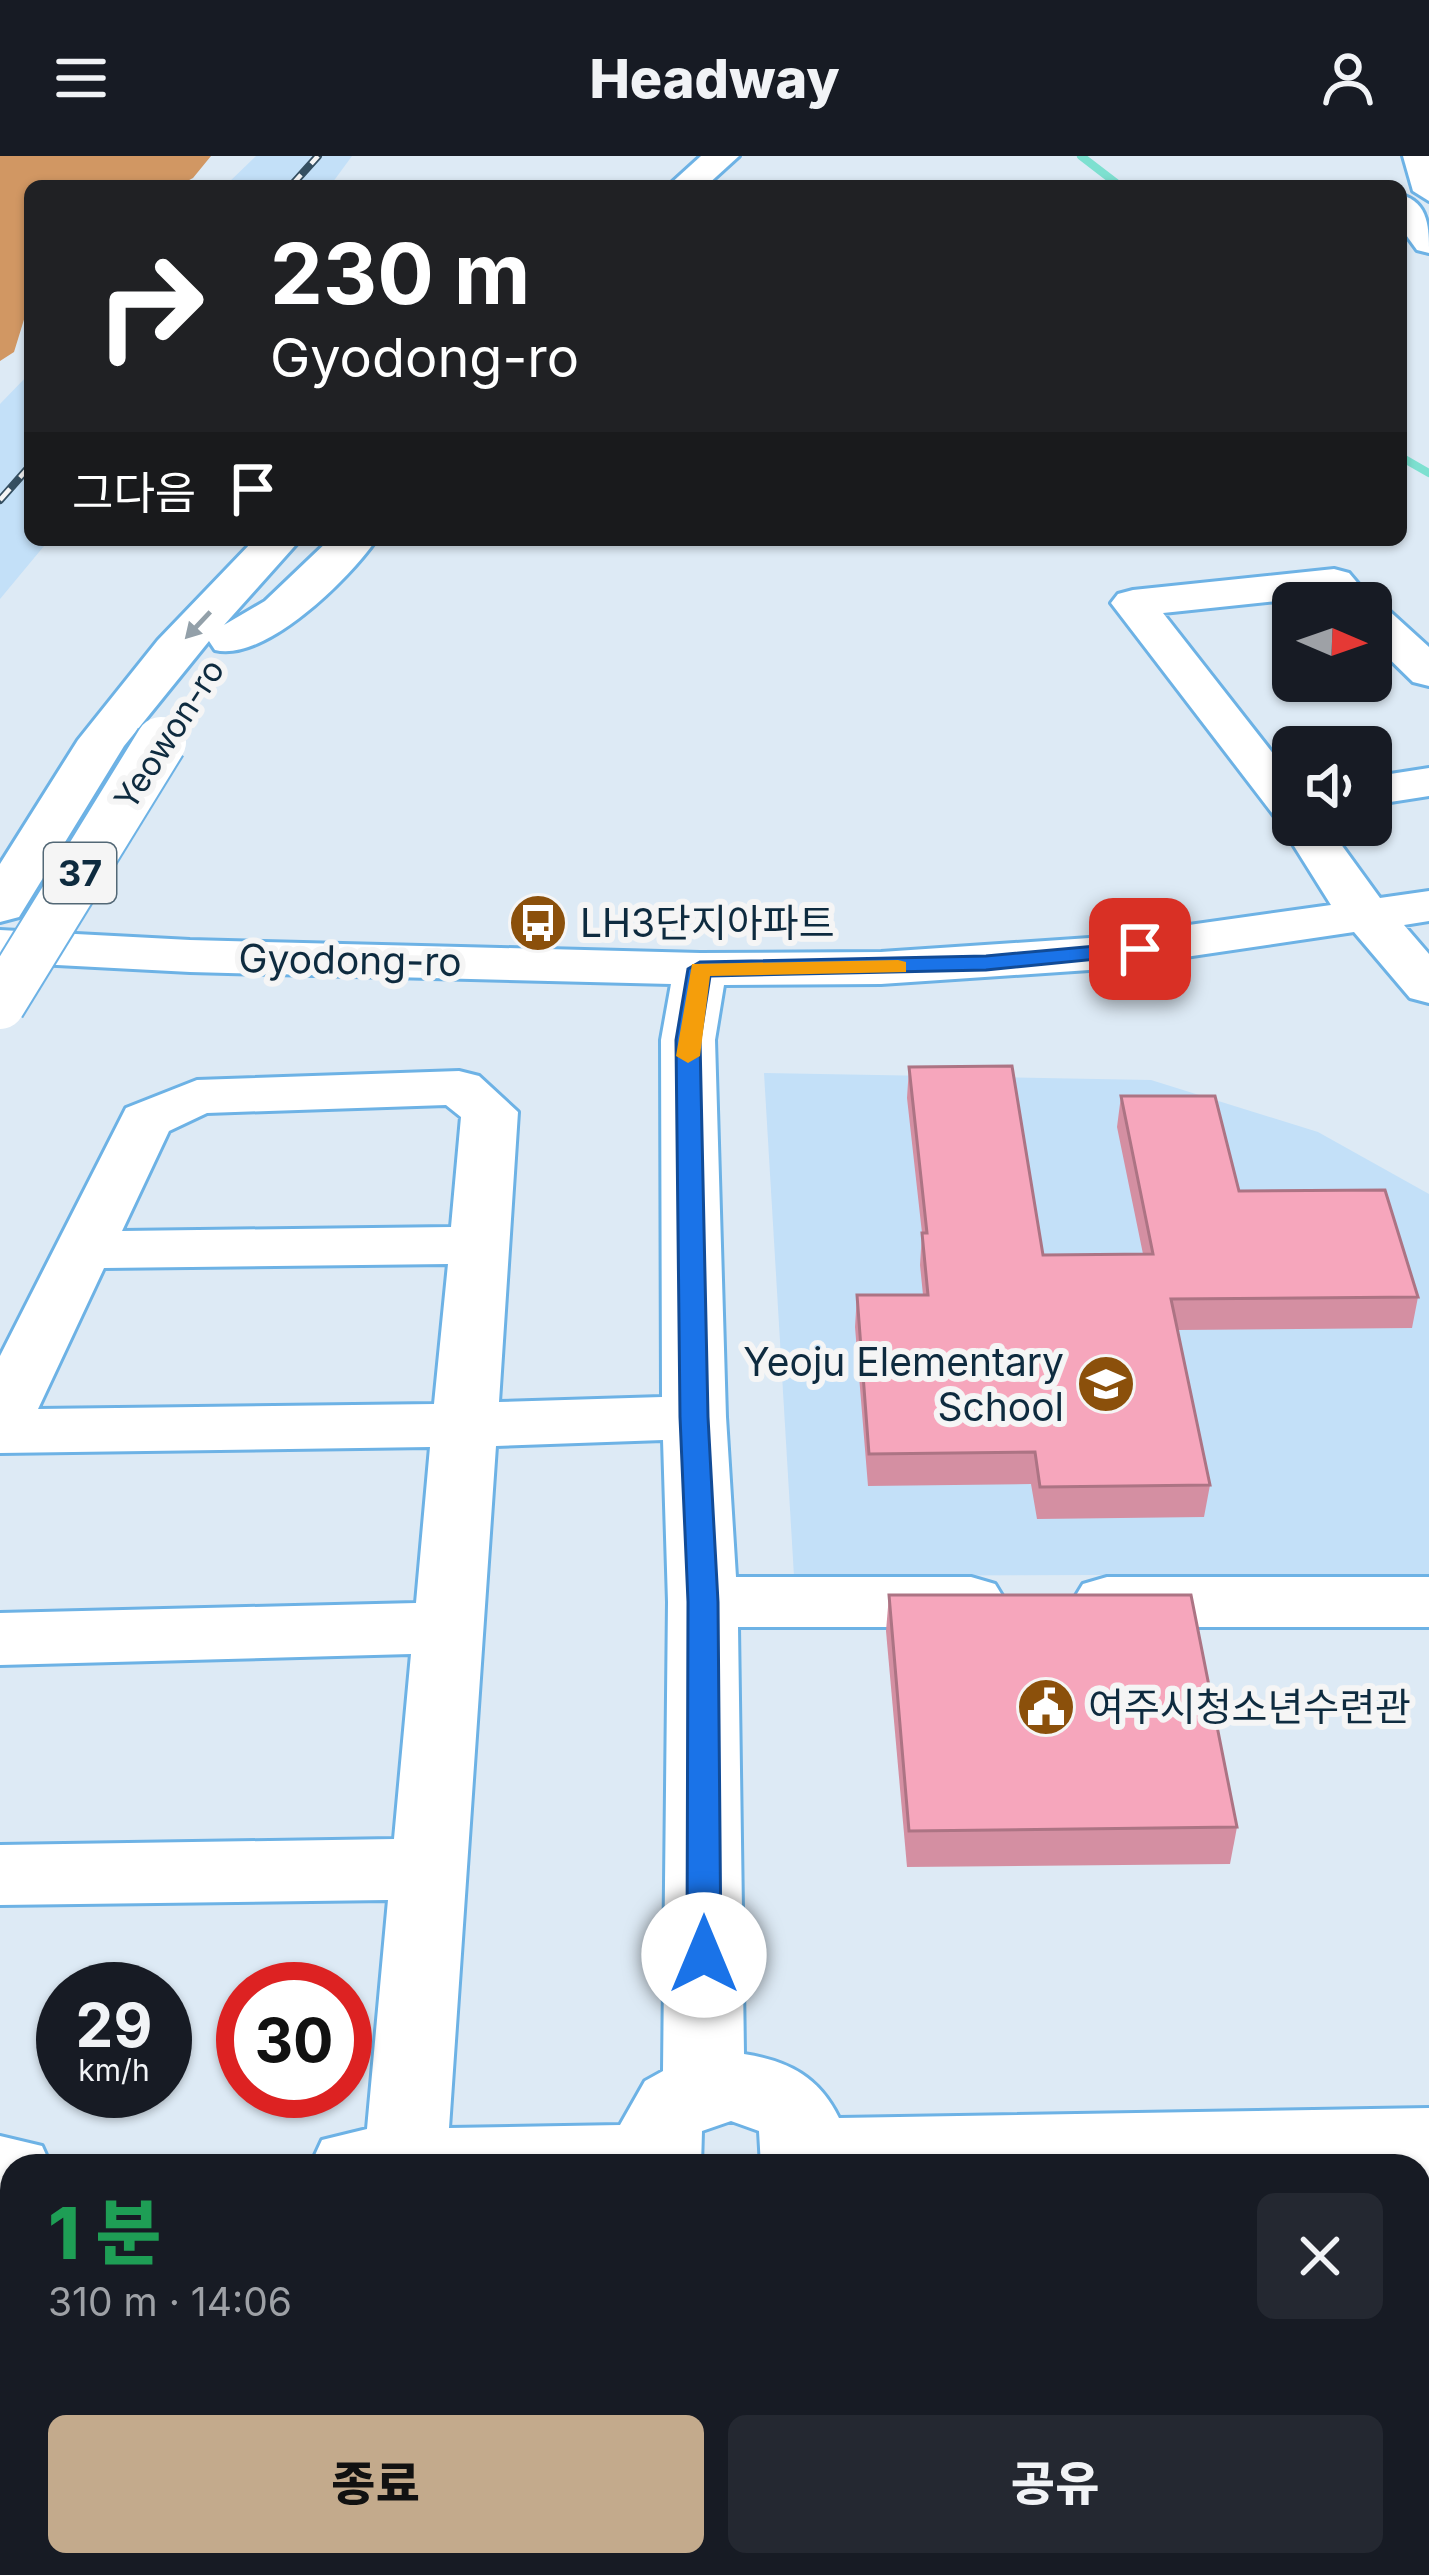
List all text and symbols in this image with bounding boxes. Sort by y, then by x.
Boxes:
icon: menu [48,45,114,111]
icon: person [1315,45,1381,111]
text: Headway [589,46,840,111]
text: 230 m [270,223,530,324]
icon: right [72,228,228,384]
text: Gyodong-ro [270,325,579,390]
icon: arrive [220,456,286,522]
text: 그다음 [72,465,196,520]
north arrow [1272,582,1392,702]
map controls [1272,582,1392,846]
one-way arrow [185,611,212,640]
street label: Yeowon-ro [106,651,232,817]
button: sound [1272,726,1392,846]
road number: 37 [44,843,116,903]
bus stop icon: LH3단지아파트 [507,892,569,954]
pin [1089,898,1191,1000]
place label: LH3단지아파트 [580,899,835,946]
icon: arrive [1107,916,1173,982]
street label: Gyodong-ro [238,934,462,985]
place label: Yeoju Elementary School [743,1338,1064,1430]
school or university icon: Yeoju Elementary School [1075,1353,1137,1415]
public building icon: 여주시청소년수련관 [1015,1676,1077,1738]
place label: 여주시청소년수련관 [1088,1683,1411,1730]
position arrow [641,1892,767,2018]
speed limit sign: 30 [216,1962,372,2118]
text: 29 [76,1989,152,2061]
text: km/h [78,2052,150,2088]
text: 1 분 [48,2189,162,2276]
button: close [1257,2193,1383,2319]
text: 310 m · 14:06 [48,2278,292,2325]
button: 종료 [48,2415,704,2553]
button: 공유 [728,2415,1383,2553]

